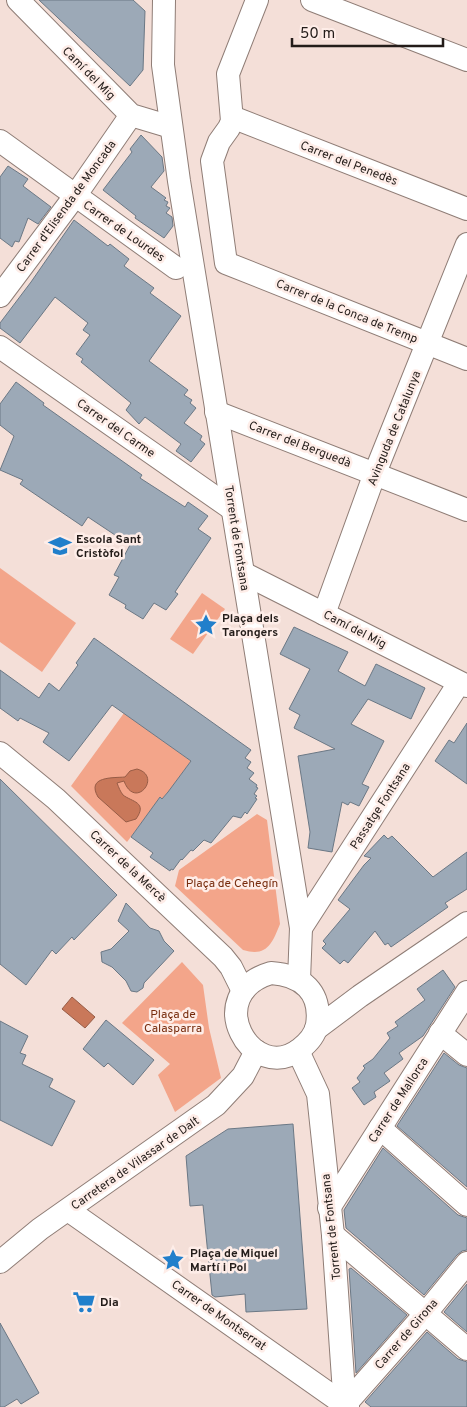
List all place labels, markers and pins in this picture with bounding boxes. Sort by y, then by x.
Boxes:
place label: Escola Sant Cristòfol [76,532,142,562]
school or university icon: Escola Sant Cristòfol [47,533,73,559]
place label: Plaça dels Tarongers [222,611,279,641]
place icon: Plaça dels Tarongers [193,612,219,638]
place label: Plaça de Miquel Martí i Pol [190,1246,278,1276]
place icon: Plaça de Miquel Martí i Pol [160,1247,186,1273]
supermarket icon: Dia [71,1289,97,1315]
place label: Dia [100,1295,119,1311]

